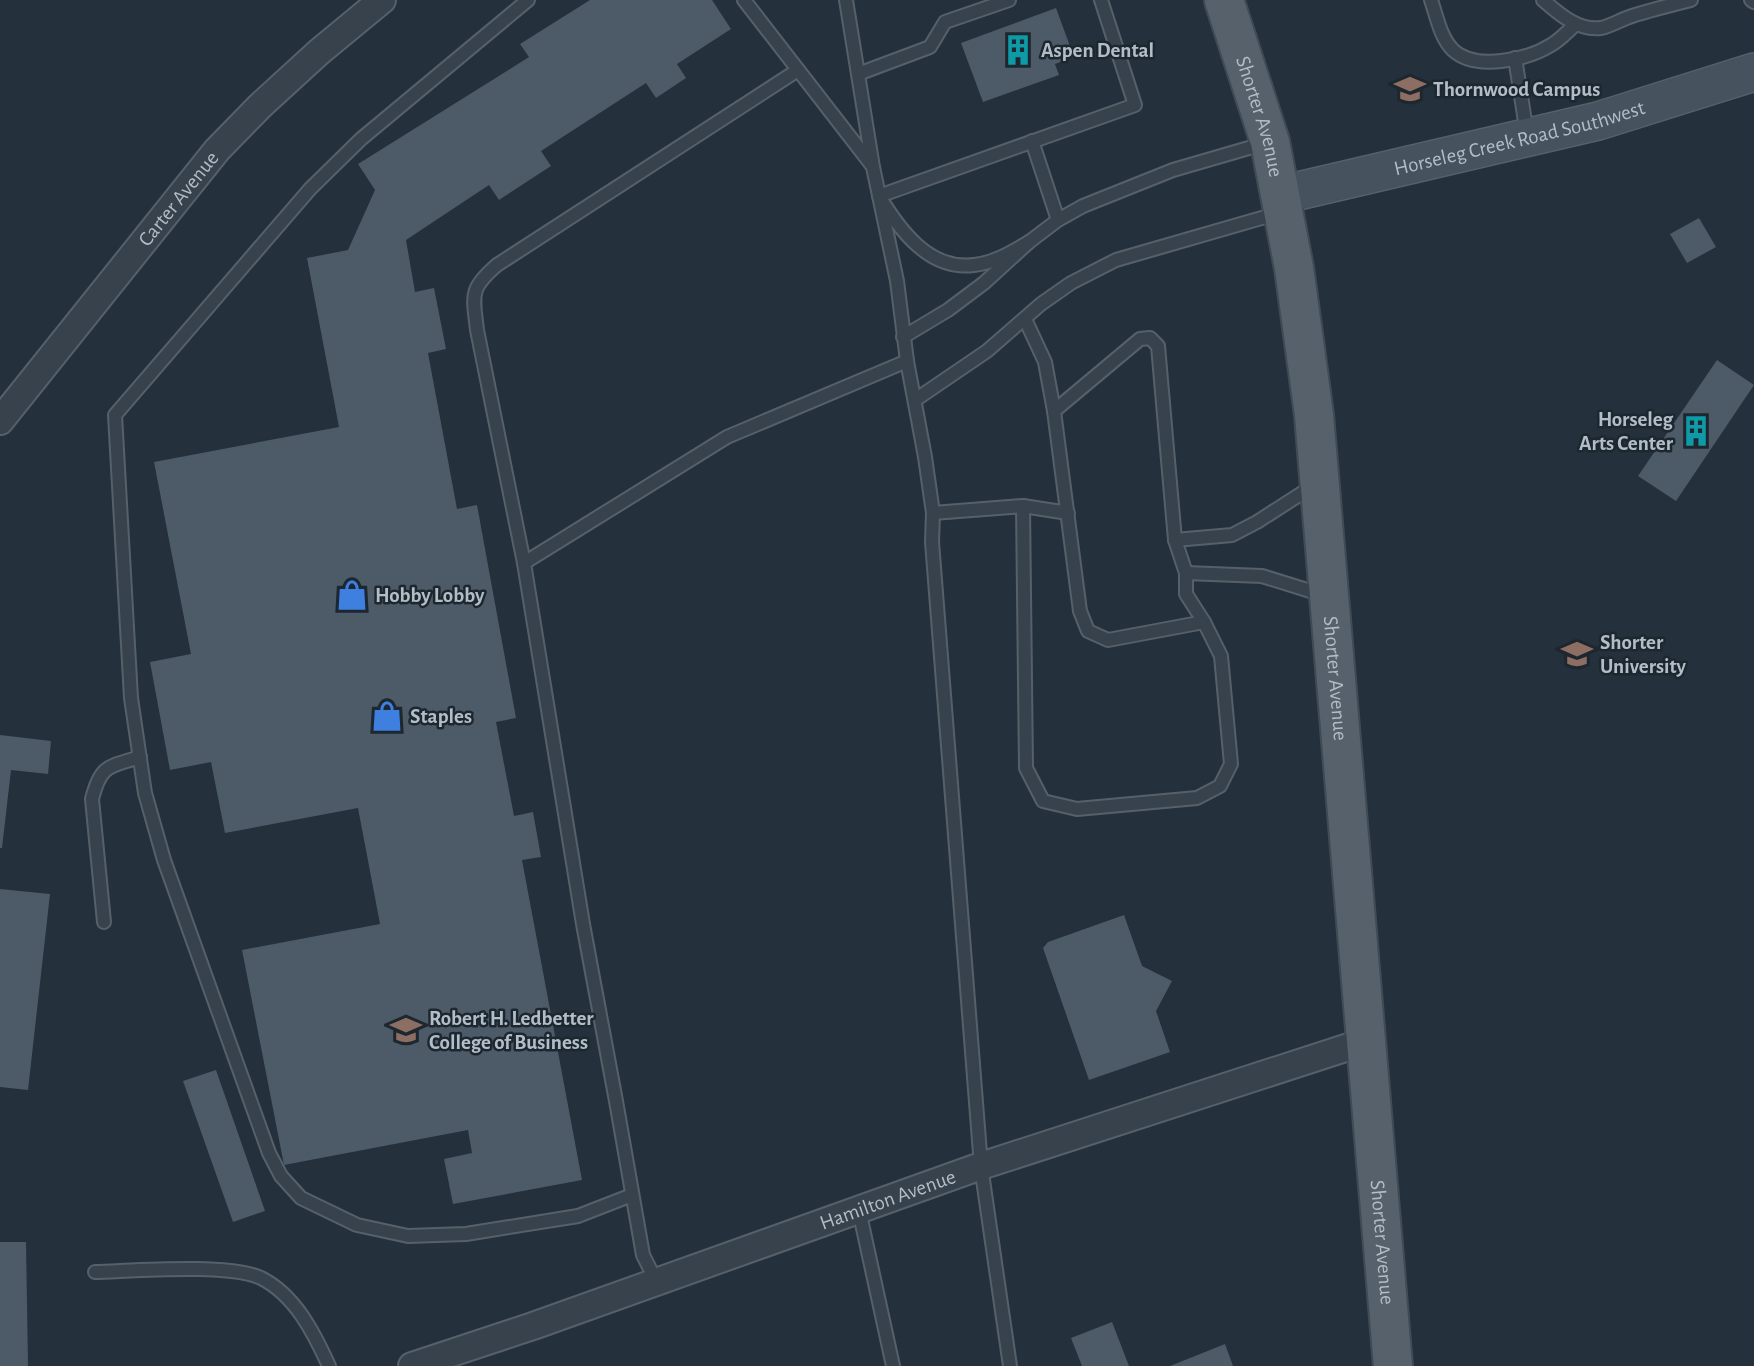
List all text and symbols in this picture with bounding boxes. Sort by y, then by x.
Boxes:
building icon: Aspen Dental [1001,33,1035,67]
place label: Aspen Dental [1041,40,1154,61]
street label: Shorter Avenue [1232,53,1286,179]
school or university icon: Thornwood Campus [1393,72,1427,106]
place label: Thornwood Campus [1433,79,1600,100]
street label: Horseleg Creek Road Southwest [1392,97,1648,179]
street label: Carter Avenue [134,147,223,250]
place label: Horseleg Arts Center [1579,409,1674,454]
building icon: Horseleg Arts Center [1679,414,1713,448]
shop icon: Hobby Lobby [335,578,369,612]
place label: Hobby Lobby [375,585,485,606]
street label: Shorter Avenue [1320,615,1351,741]
place label: Shorter University [1600,632,1687,677]
school or university icon: Shorter University [1560,637,1594,671]
shop icon: Staples [370,699,404,733]
place label: Staples [410,706,472,727]
place label: Robert H. Ledbetter College of Business [429,1008,594,1053]
school or university icon: Robert H. Ledbetter College of Business [389,1013,423,1047]
street label: Hamilton Avenue [817,1166,958,1234]
street label: Shorter Avenue [1367,1179,1398,1306]

